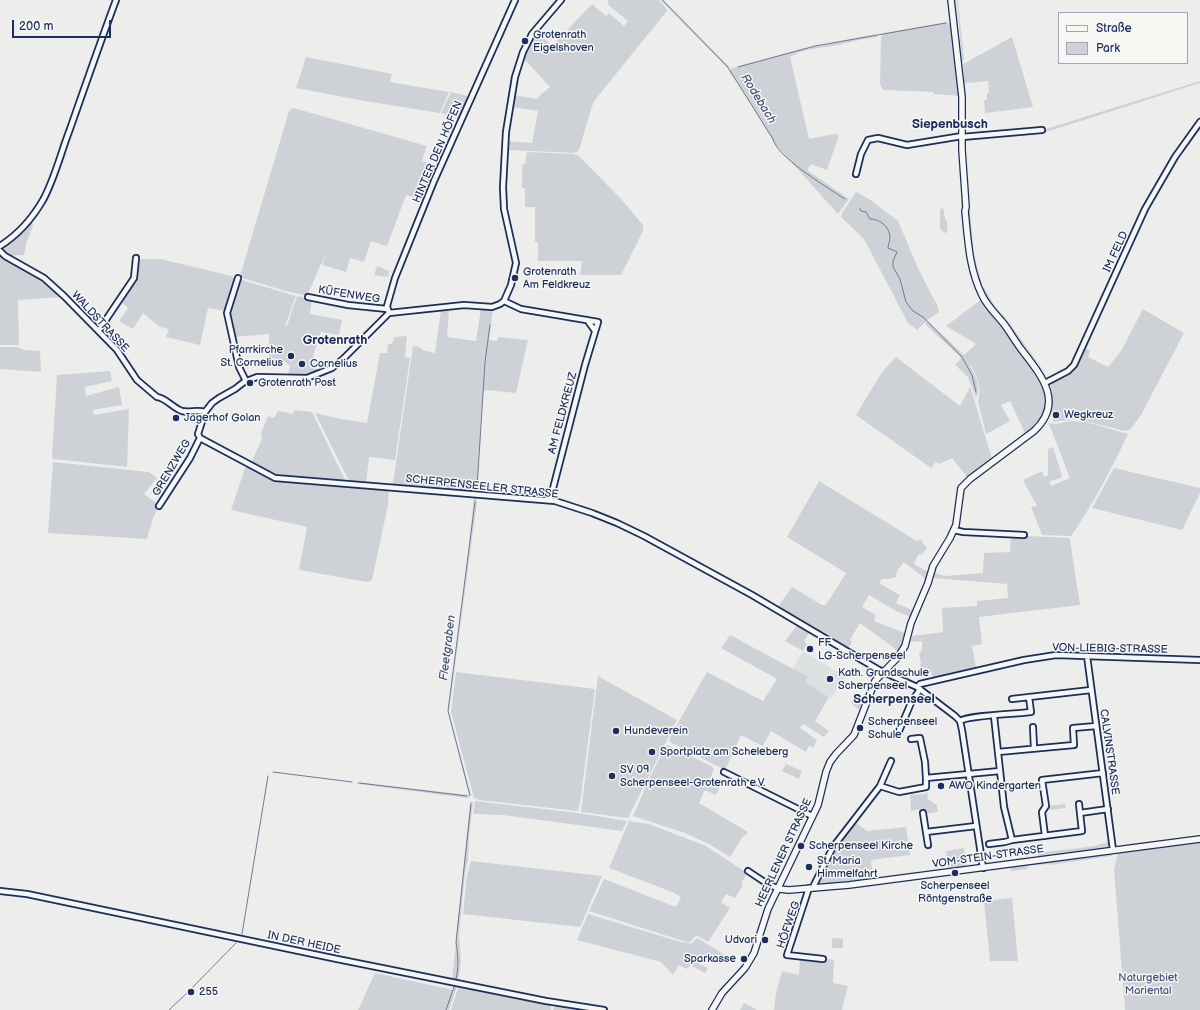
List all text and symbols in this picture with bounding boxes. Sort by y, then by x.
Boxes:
scale bar [14,12,113,38]
legend [1058,12,1188,64]
text: 200 m [19,19,53,34]
text: Straße [1096,21,1132,36]
place label: Grotenrath Eigelshoven [533,28,594,54]
marker: Grotenrath Eigelshoven [520,36,530,46]
text: Park [1096,41,1120,56]
water label: Rodebach [737,72,779,126]
street label: HINTER DEN HÖFEN [410,99,466,205]
district label: Siepenbusch [912,117,988,133]
street label: IM FELD [1101,229,1131,275]
place label: Grotenrath Am Feldkreuz [523,265,590,291]
marker: Grotenrath Am Feldkreuz [510,273,520,283]
street label: KÜFENWEG [317,284,381,306]
street label: WALDSTRASSE [68,289,132,355]
district label: Grotenrath [303,333,367,349]
place label: Pfarrkirche St. Cornelius [220,343,283,369]
marker: Pfarrkirche St. Cornelius [286,351,296,361]
place label: Cornelius [310,357,357,371]
marker: Cornelius [297,359,307,369]
street label: AM FELDKREUZ [546,371,580,455]
place label: Grotenrath Post [258,376,336,390]
marker: Grotenrath Post [245,378,255,388]
place label: Wegkreuz [1064,408,1113,422]
marker: Wegkreuz [1051,410,1061,420]
place label: Jägerhof Golan [184,411,261,425]
marker: Jägerhof Golan [171,413,181,423]
street label: GRENZWEG [150,437,194,499]
street label: SCHERPENSEELER STRASSE [405,472,559,502]
water label: Fleetgraben [437,614,459,682]
place label: FF LG-Scherpenseel [818,636,905,662]
street label: VON-LIEBIG-STRASSE [1052,641,1168,657]
marker: FF LG-Scherpenseel [805,644,815,654]
place label: Kath. Grundschule Scherpenseel [838,666,929,692]
marker: Kath. Grundschule Scherpenseel [825,674,835,684]
district label: Scherpenseel [853,692,935,708]
street label: CALVINSTRASSE [1096,708,1122,796]
place label: Scherpenseel Schule [868,715,937,741]
marker: Scherpenseel Schule [855,723,865,733]
place label: Hundeverein [624,724,688,738]
marker: Hundeverein [611,726,621,736]
place label: Sportplatz am Scheleberg [660,745,788,759]
marker: Sportplatz am Scheleberg [647,747,657,757]
place label: SV 09 Scherpenseel-Grotenrath e.V. [620,763,765,789]
marker: SV 09 Scherpenseel-Grotenrath e.V. [607,771,617,781]
place label: AWO Kindergarten [949,779,1041,793]
marker: AWO Kindergarten [936,781,946,791]
street label: HEERLENER STRASSE [753,797,815,909]
place label: Scherpenseel Kirche [809,839,913,853]
marker: Scherpenseel Kirche [796,841,806,851]
street label: VOM-STEIN-STRASSE [931,843,1045,871]
place label: St. Maria Himmelfahrt [817,854,878,880]
marker: St. Maria Himmelfahrt [804,862,814,872]
marker: Scherpenseel Röntgenstraße [950,868,960,878]
place label: Scherpenseel Röntgenstraße [918,879,992,905]
street label: HÖFWEG [775,900,803,950]
street label: IN DER HEIDE [266,929,342,957]
place label: Udvari [725,933,757,947]
marker: Udvari [760,935,770,945]
place label: Sparkasse [684,952,736,966]
marker: Sparkasse [739,954,749,964]
park label: Naturgebiet Mariental [1118,971,1178,997]
place label: 255 [199,985,218,999]
marker: 255 [186,987,196,997]

